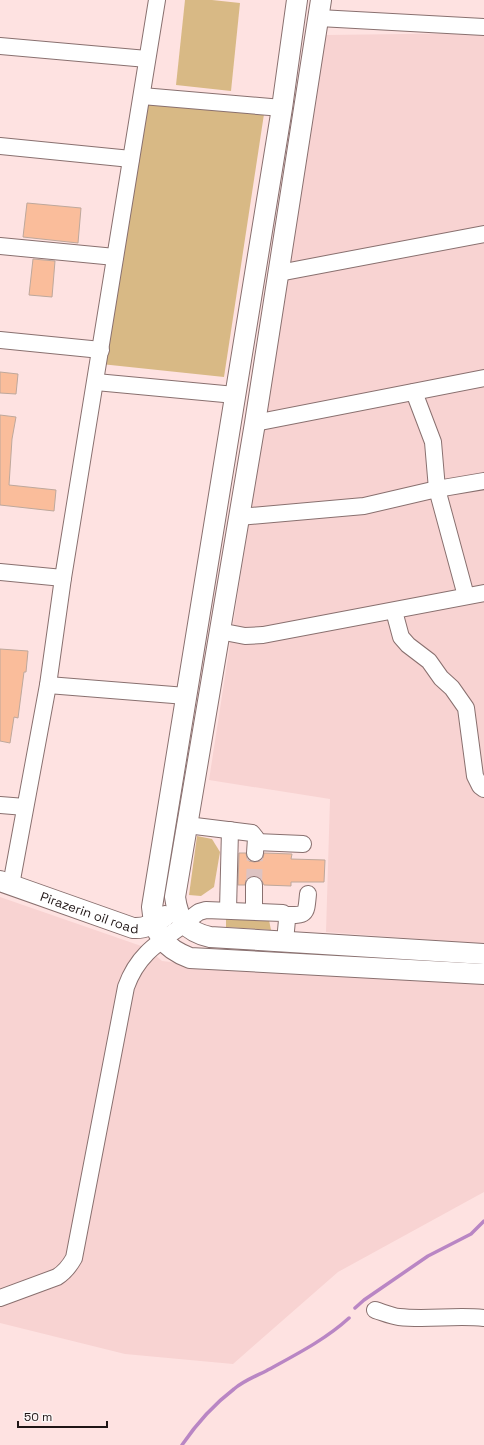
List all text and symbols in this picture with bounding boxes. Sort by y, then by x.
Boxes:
street label: Pirazerin oil road [38,888,139,937]
scale bar [18,1403,107,1429]
text: 50 m [24,1409,52,1425]

